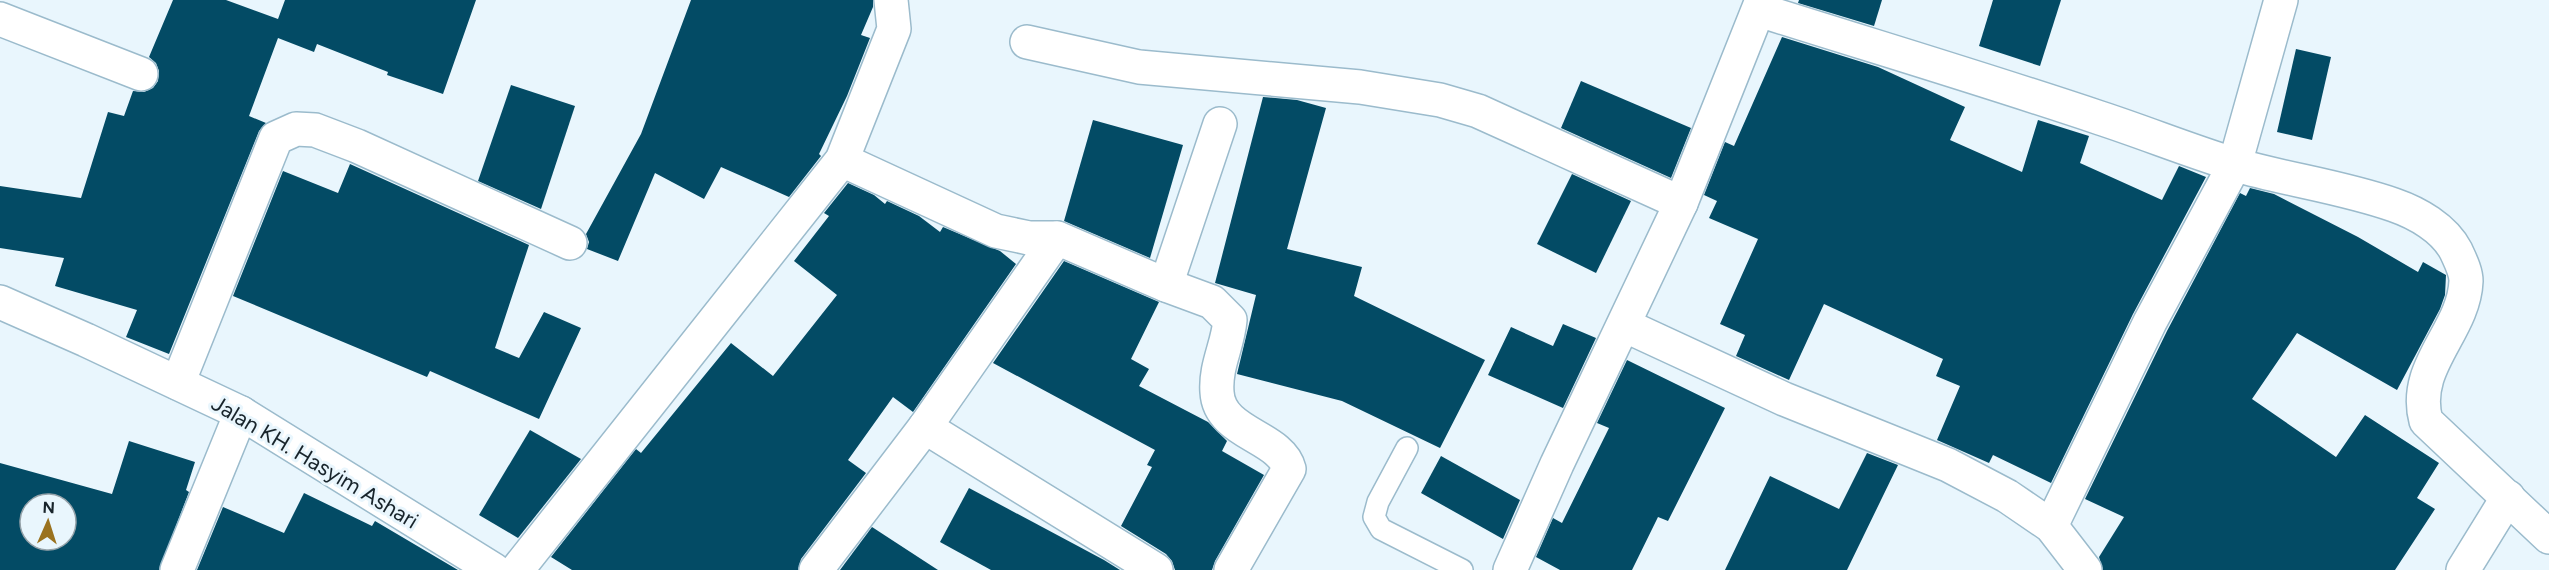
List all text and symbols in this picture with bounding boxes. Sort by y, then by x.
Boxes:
street label: Jalan KH. Hasyim Ashari [207,390,423,534]
north arrow [18,492,78,552]
text: N [42,498,55,517]

